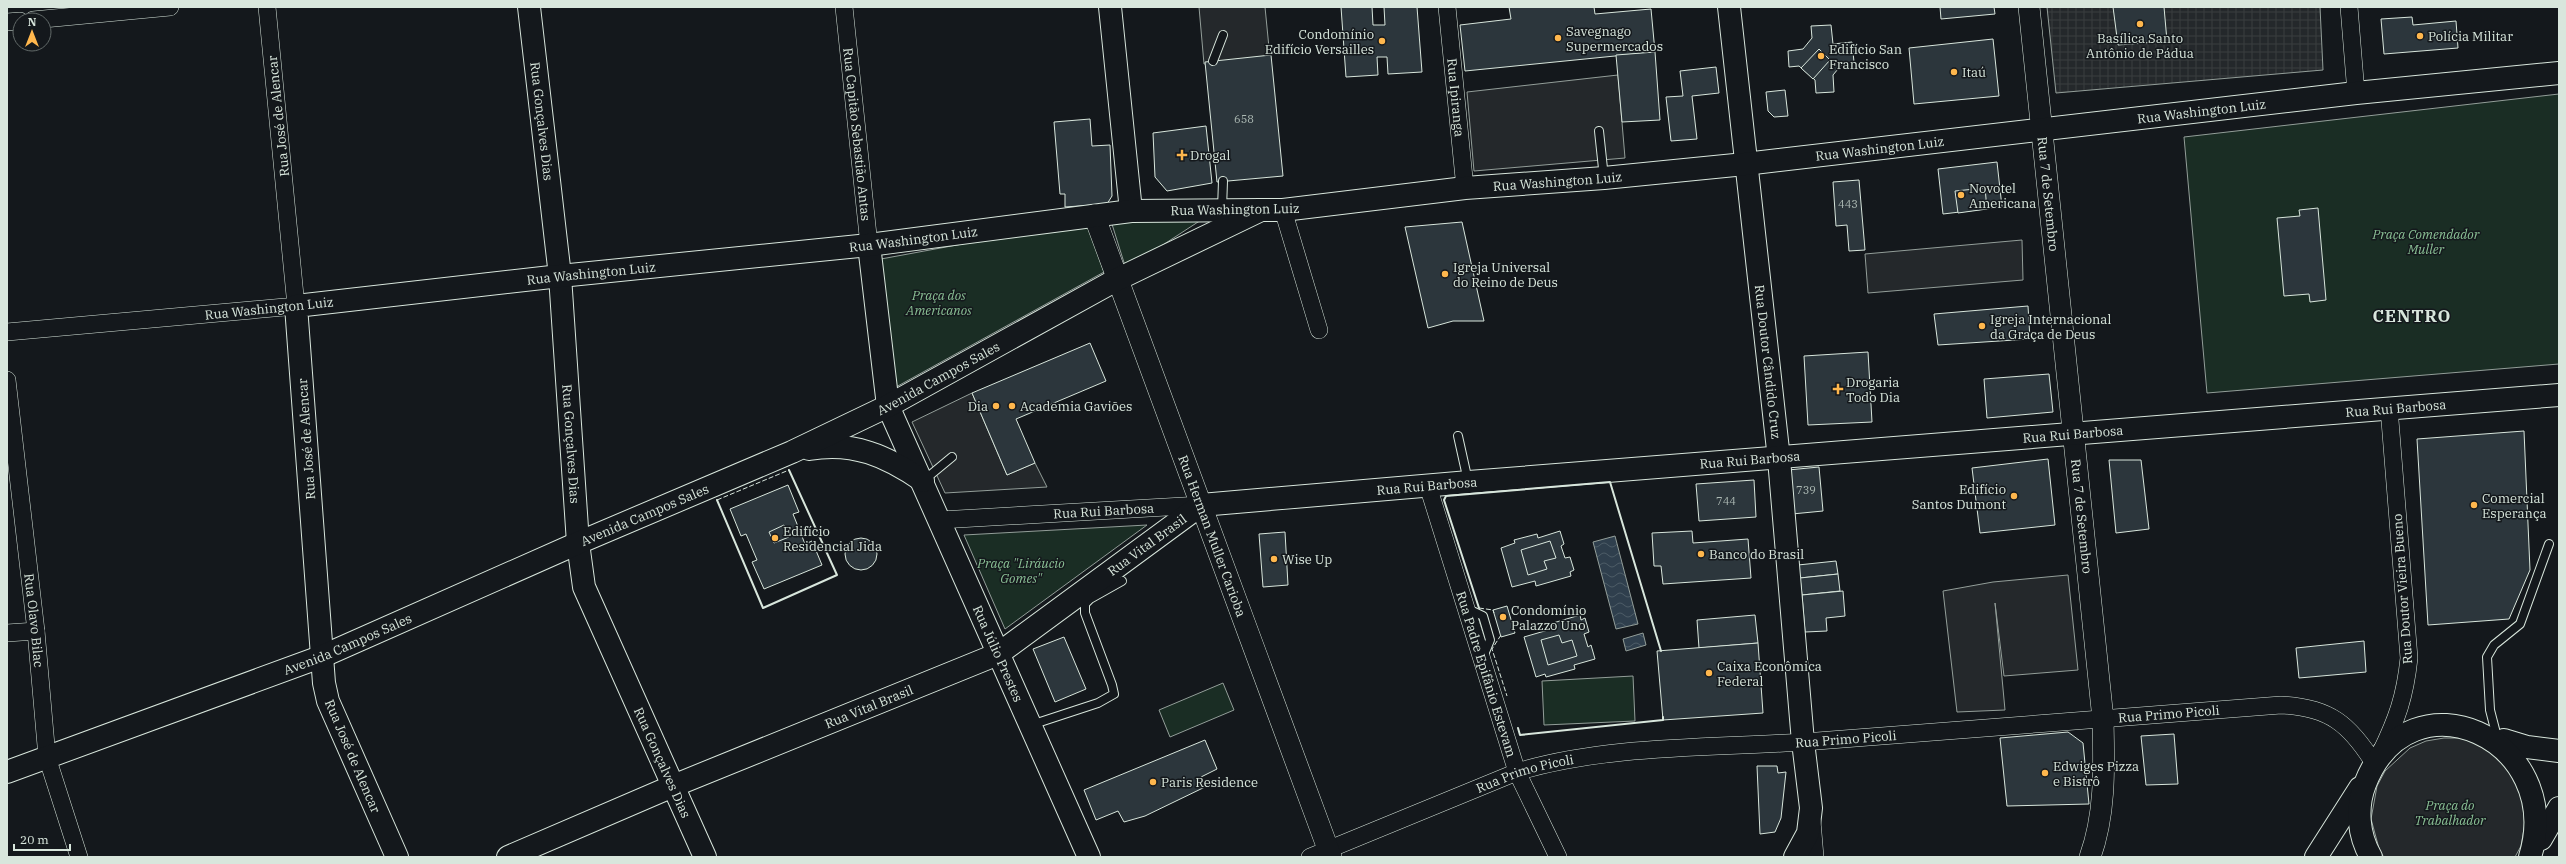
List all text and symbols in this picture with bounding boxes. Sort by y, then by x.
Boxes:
north arrow [12,12,52,52]
text: N [28,15,37,29]
marker: Basílica Santo Antônio de Pádua [2135,19,2145,29]
place label: Savegnago Supermercados [1566,23,1663,55]
place label: Condomínio Edifício Versailles [1265,26,1374,58]
place label: Polícia Militar [2428,28,2513,45]
place label: Basílica Santo Antônio de Pádua [2086,30,2194,62]
marker: Polícia Militar [2415,31,2425,41]
marker: Savegnago Supermercados [1553,33,1563,43]
marker: Condomínio Edifício Versailles [1377,36,1387,46]
place label: Edifício San Francisco [1829,41,1902,73]
street label: Rua Capitão Sebastião Antas [839,47,874,222]
marker: Edifício San Francisco [1816,51,1826,61]
street label: Rua José de Alencar [264,54,293,177]
street label: Rua Ipiranga [1443,58,1468,138]
street label: Rua Gonçalves Dias [526,61,557,182]
place label: Itaú [1962,64,1986,81]
marker: Itaú [1949,67,1959,77]
street label: Rua Washington Luiz [2136,96,2267,127]
house number: 658 [1234,112,1254,126]
street label: Rua Washington Luiz [1814,133,1945,165]
street label: Rua 7 de Setembro [2034,136,2062,252]
place label: Drogal [1190,147,1230,164]
marker: Drogal [1177,150,1187,160]
street label: Rua Washington Luiz [1492,168,1623,195]
place label: Novotel Americana [1969,180,2036,212]
marker: Novotel Americana [1956,190,1966,200]
house number: 443 [1838,197,1858,211]
street label: Rua Washington Luiz [1170,200,1300,219]
street label: Rua Washington Luiz [848,223,979,256]
park label: Praça Comendador Muller [2372,226,2480,258]
street label: Rua Washington Luiz [526,258,656,289]
place label: Igreja Universal do Reino de Deus [1453,259,1558,291]
marker: Igreja Universal do Reino de Deus [1440,269,1450,279]
street label: Rua Doutor Cândido Cruz [1751,284,1785,440]
park label: Praça dos Americanos [905,287,972,319]
street label: Rua Washington Luiz [204,293,334,324]
district label: CENTRO [2373,305,2452,327]
place label: Igreja Internacional da Graça de Deus [1990,311,2111,343]
marker: Igreja Internacional da Graça de Deus [1977,321,1987,331]
street label: Avenida Campos Sales [874,338,1003,419]
place label: Drogaria Todo Dia [1846,374,1900,406]
street label: Rua José de Alencar [294,377,319,500]
street label: Rua Gonçalves Dias [558,384,583,504]
marker: Drogaria Todo Dia [1833,384,1843,394]
street label: Rua Rui Barbosa [2345,396,2447,421]
place label: Dia [968,398,988,415]
place label: Academia Gaviões [1020,398,1132,415]
marker: Dia [991,401,1001,411]
marker: Academia Gaviões [1007,401,1017,411]
street label: Rua Rui Barbosa [2022,422,2124,447]
street label: Rua Rui Barbosa [1699,448,1801,473]
street label: Rua Herman Muller Carioba [1174,453,1250,619]
street label: Rua 7 de Setembro [2067,458,2096,574]
street label: Rua Rui Barbosa [1376,473,1478,499]
street label: Avenida Campos Sales [578,480,711,550]
place label: Edifício Santos Dumont [1912,481,2006,513]
house number: 739 [1796,483,1816,497]
place label: Comercial Esperança [2482,490,2547,522]
marker: Edifício Santos Dumont [2009,491,2019,501]
house number: 744 [1716,494,1736,508]
street label: Rua Rui Barbosa [1053,500,1155,522]
marker: Comercial Esperança [2469,500,2479,510]
street label: Rua Vital Brasil [1104,510,1190,580]
street label: Rua Doutor Vieira Bueno [2389,513,2416,665]
place label: Edifício Residencial Jida [783,523,882,555]
marker: Edifício Residencial Jida [770,533,780,543]
place label: Banco do Brasil [1709,546,1804,563]
marker: Banco do Brasil [1696,549,1706,559]
place label: Wise Up [1282,551,1332,568]
marker: Wise Up [1269,554,1279,564]
park label: Praça "Liráucio Gomes" [976,555,1065,587]
street label: Rua Olavo Bilac [20,572,47,669]
street label: Rua Padre Epifânio Estevam [1452,589,1520,759]
place label: Condomínio Palazzo Uno [1511,602,1586,634]
street label: Rua Júlio Prestes [969,603,1027,705]
street label: Avenida Campos Sales [281,610,415,679]
marker: Condomínio Palazzo Uno [1498,612,1508,622]
place label: Caixa Econômica Federal [1717,658,1822,690]
marker: Caixa Econômica Federal [1704,668,1714,678]
street label: Rua Vital Brasil [822,681,916,732]
street label: Rua José de Alencar [321,697,384,816]
street label: Rua Primo Picoli [2118,702,2220,727]
street label: Rua Gonçalves Dias [630,705,694,821]
street label: Rua Primo Picoli [1795,727,1897,752]
street label: Rua Primo Picoli [1474,751,1575,797]
place label: Edwiges Pizza e Bistrô [2053,758,2139,790]
marker: Edwiges Pizza e Bistrô [2040,768,2050,778]
place label: Paris Residence [1161,774,1258,791]
marker: Paris Residence [1148,777,1158,787]
park label: Praça do Trabalhador [2414,797,2486,829]
scale bar [14,826,70,852]
text: 20 m [20,832,49,847]

